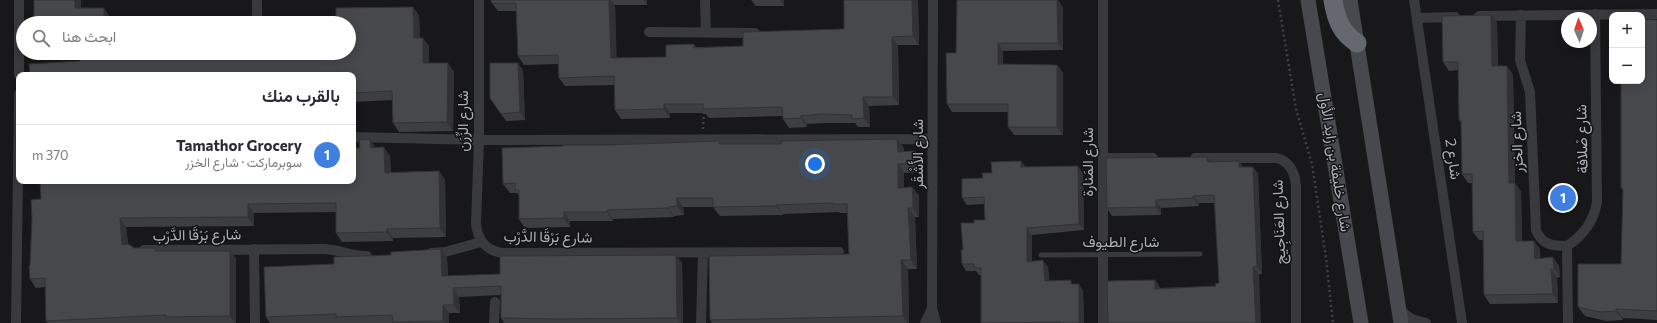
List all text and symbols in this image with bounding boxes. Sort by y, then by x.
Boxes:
north arrow [1561,12,1597,48]
map controls [1609,12,1645,84]
button: + [1609,12,1645,48]
search box [16,16,356,60]
icon: search [30,27,52,49]
text: ابحث هنا [62,27,116,45]
button: − [1609,48,1645,84]
text: بالقرب منك [262,85,340,106]
street label: شارع الزِّرَن [453,90,474,152]
street label: شارع خليفة بن زايد الأول [1313,91,1356,233]
street label: شارع صْلافة [1571,104,1594,174]
street label: شارع الخزر [1506,111,1529,174]
street label: شارع الأَشْقَر [907,119,929,190]
street label: شارع المَنارة [1078,127,1099,197]
text: Tamathor Grocery [176,136,302,154]
street label: شارع 2 [1439,137,1466,181]
text: 370 m [32,147,69,163]
text: 1 [324,147,330,163]
text: سوبرماركت · شارع الخزر [185,154,302,170]
your location [805,154,825,174]
street label: شارع العَنَاجِيج [1268,179,1292,265]
pin: 1 [1550,183,1576,213]
street label: شارع بَرْقَا الدَّرْب [152,224,242,247]
street label: شارع بَرْقَا الدَّرْب [503,226,593,249]
street label: شارع الطيوف [1083,232,1160,253]

